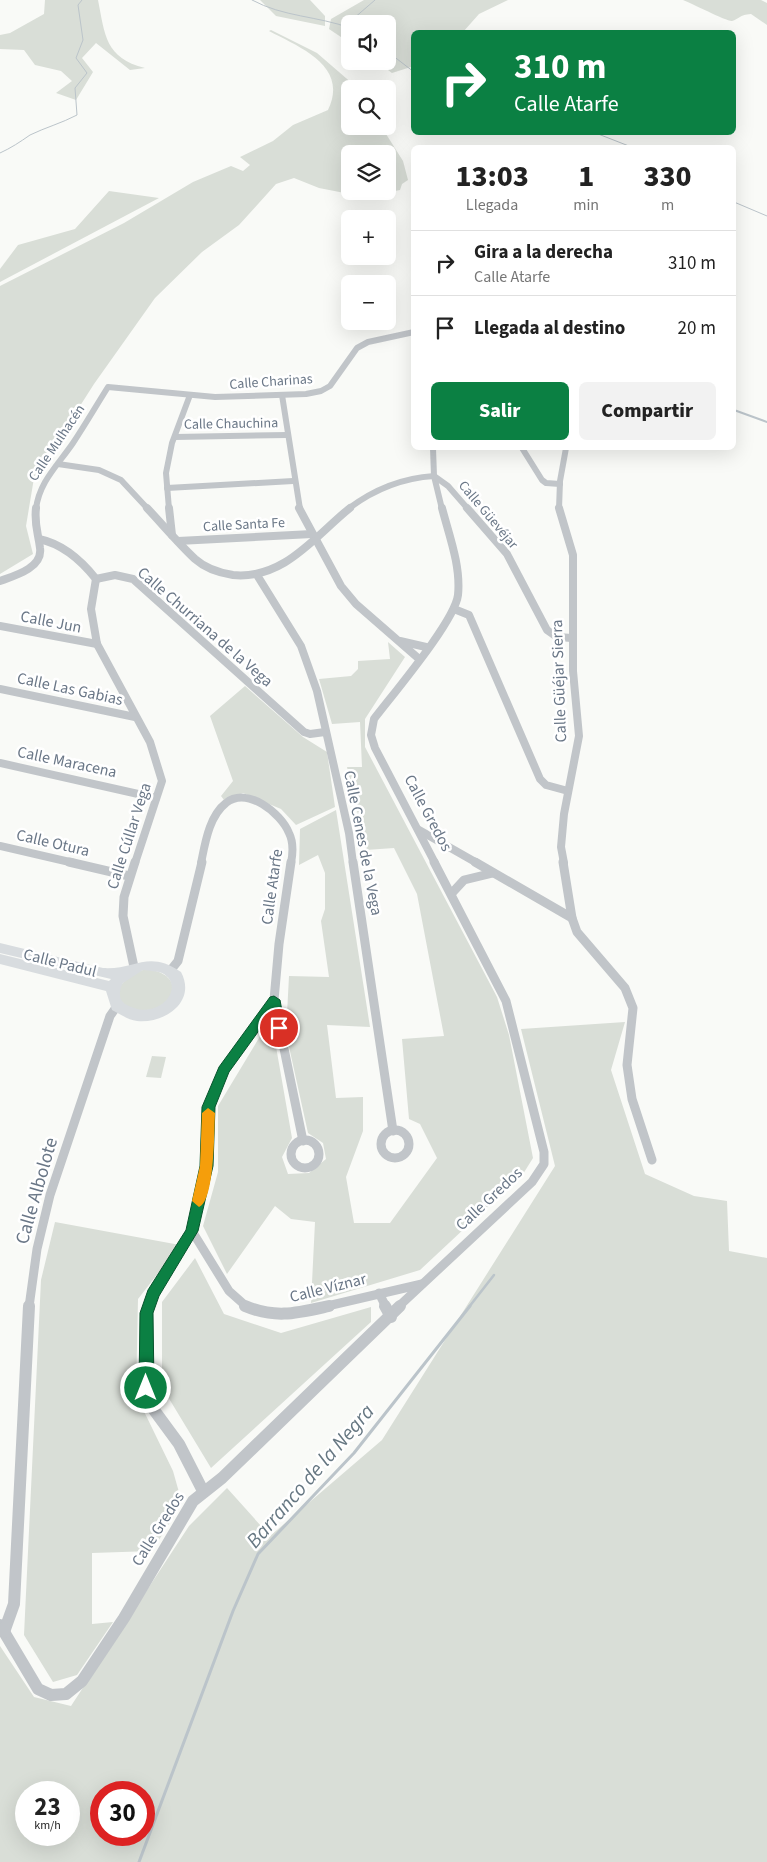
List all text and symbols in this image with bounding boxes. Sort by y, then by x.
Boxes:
map controls [341,15,396,330]
button: sound [341,15,396,70]
text: 310 m [514,42,606,92]
icon: right [431,50,496,115]
button: search [341,80,396,135]
text: Calle Atarfe [514,88,619,120]
button: layers [341,145,396,200]
text: 13:03 [455,155,529,198]
text: 1 [578,155,594,198]
text: 330 [644,155,692,198]
text: Llegada [466,194,518,216]
text: min [573,194,599,216]
text: m [661,194,674,216]
button: + [341,210,396,265]
text: Gira a la derecha [474,239,613,266]
icon: right [431,249,459,277]
text: 310 m [668,250,716,277]
text: Calle Atarfe [474,266,550,288]
button: − [341,275,396,330]
icon: arrive [431,314,459,342]
text: Llegada al destino [474,315,625,342]
text: 20 m [678,315,716,342]
street label: Calle Charinas [229,369,313,395]
button: Salir [431,382,569,440]
button: Compartir [579,382,716,440]
street label: Calle Mulhacén [24,401,90,485]
street label: Calle Chauchina [184,413,278,435]
street label: Calle Güevéjar [453,476,523,554]
street label: Calle Santa Fe [202,513,286,537]
street label: Calle Churriana de la Vega [132,562,278,692]
street label: Calle Jun [19,605,83,639]
street label: Calle Güéjar Sierra [546,619,572,743]
street label: Calle Las Gabias [15,667,125,711]
street label: Calle Maracena [15,741,119,783]
street label: Calle Cenes de la Vega [338,769,388,917]
street label: Calle Gredos [399,771,458,855]
street label: Calle Cúllar Vega [101,780,157,892]
street label: Calle Otura [14,824,92,862]
street label: Calle Atarfe [256,848,288,926]
street label: Calle Padul [21,943,99,983]
pin [258,1007,300,1049]
icon: arrive [265,1014,293,1042]
street label: Calle Albolote [9,1135,65,1247]
street label: Calle Gredos [451,1162,527,1236]
street label: Calle Víznar [287,1268,369,1308]
position arrow [119,1361,171,1413]
water label: Barranco de la Negra [239,1397,381,1555]
street label: Calle Gredos [126,1487,190,1570]
speed limit sign: 30 [90,1781,155,1846]
text: 23 [34,1789,61,1825]
text: km/h [34,1817,61,1834]

